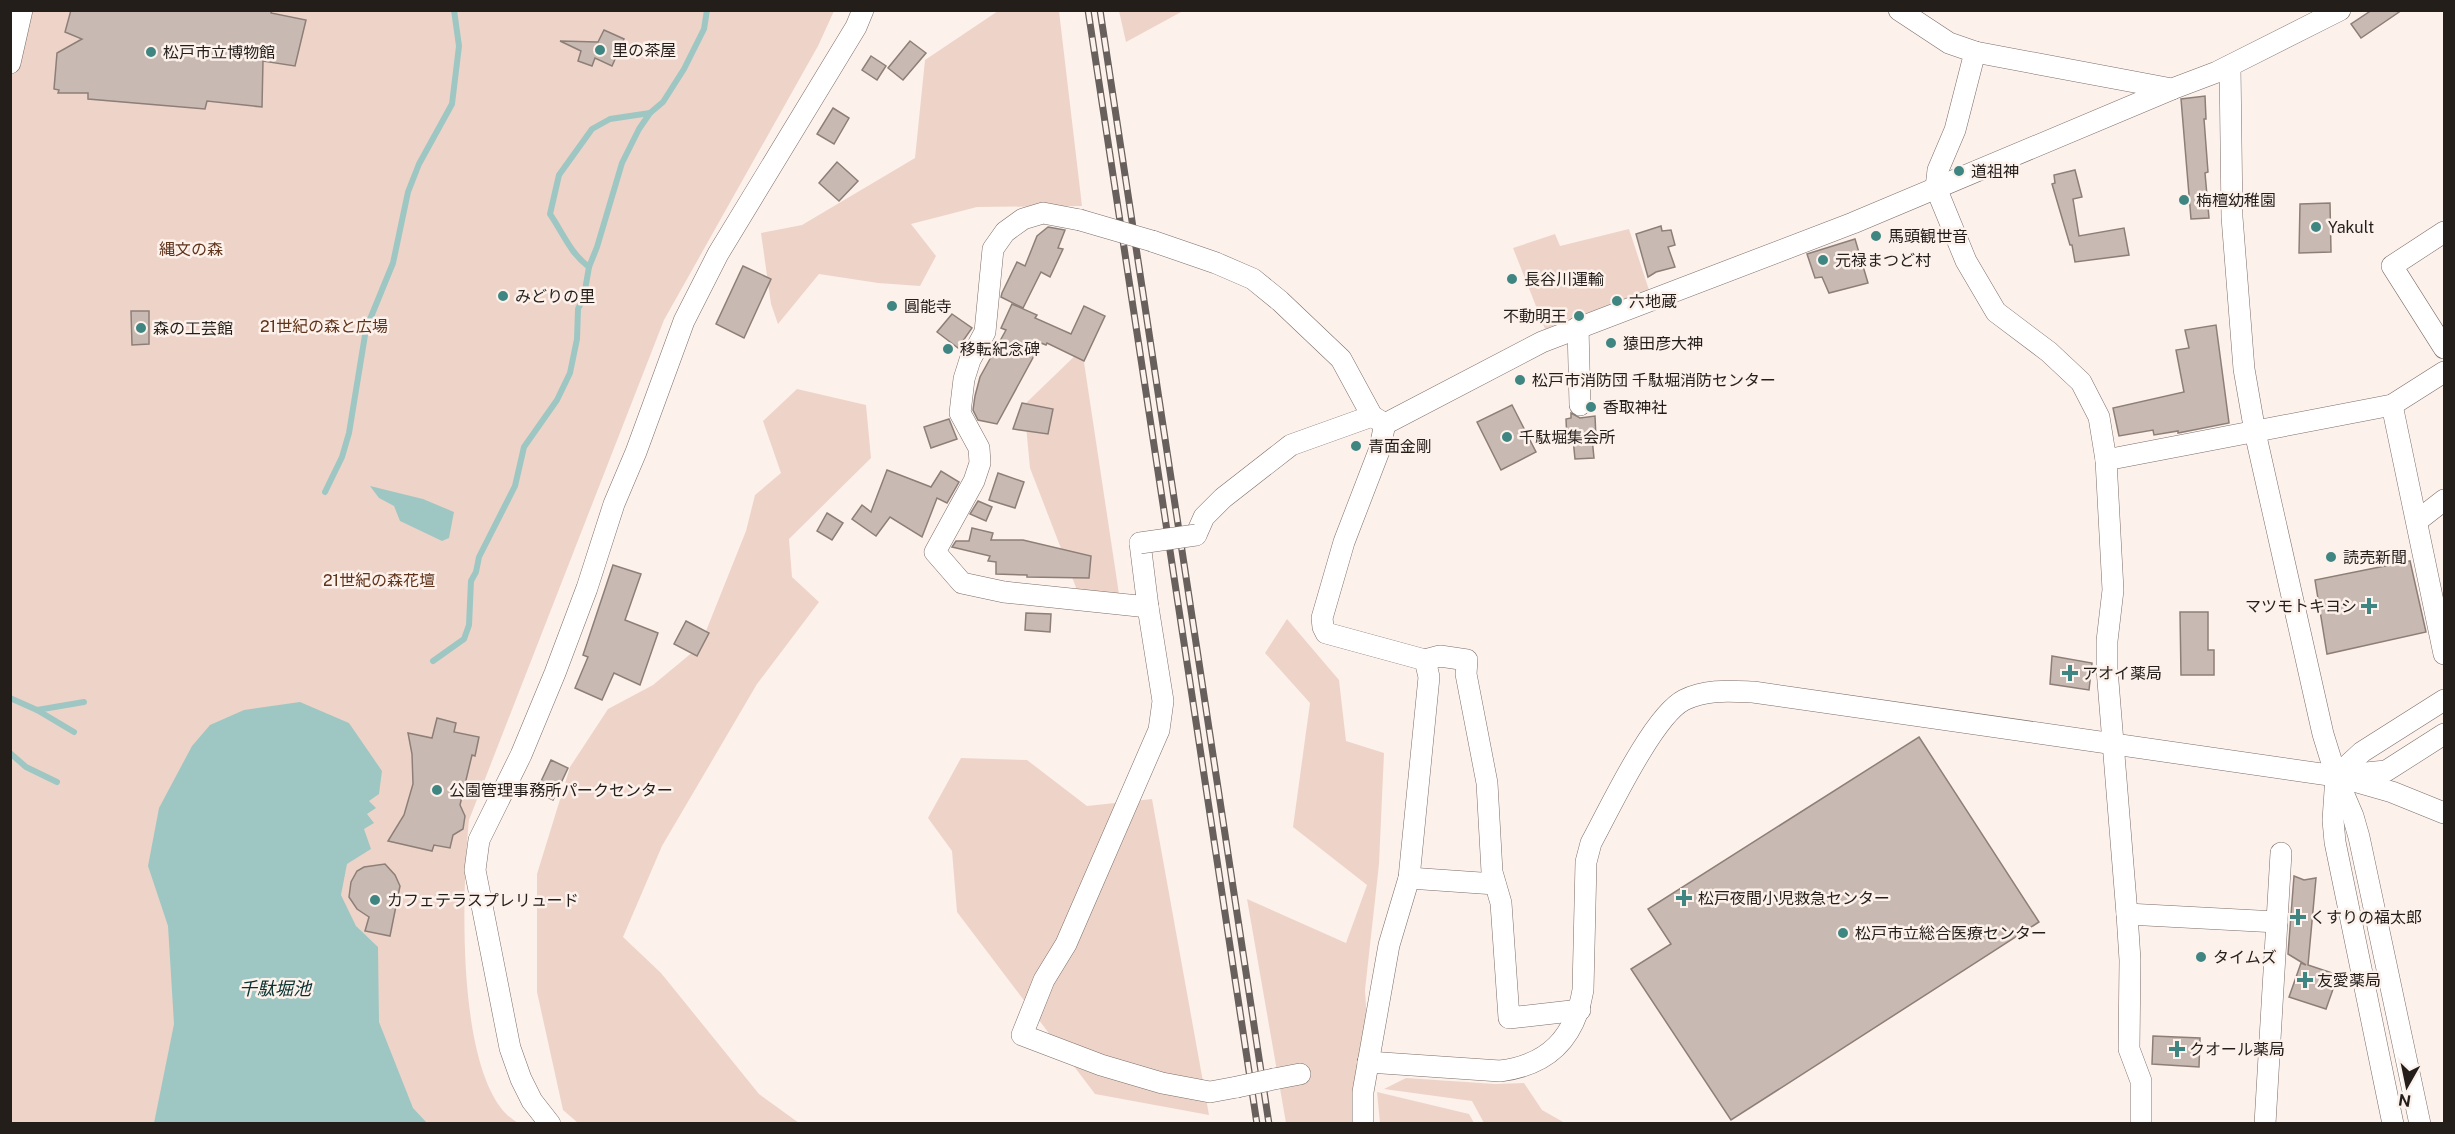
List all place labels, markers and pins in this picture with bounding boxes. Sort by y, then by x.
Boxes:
place label: 里の茶屋 [612,41,676,60]
place label: 松戸市立博物館 [163,43,275,62]
marker: 里の茶屋 [593,43,607,57]
marker: 松戸市立博物館 [144,45,158,59]
place label: 道祖神 [1971,162,2019,181]
marker: 道祖神 [1952,164,1966,178]
place label: 栴檀幼稚園 [2196,191,2276,210]
marker: 栴檀幼稚園 [2177,193,2191,207]
place label: Yakult [2328,218,2374,237]
marker: Yakult [2309,220,2323,234]
place label: 馬頭観世音 [1888,227,1968,246]
marker: 馬頭観世音 [1869,229,1883,243]
place label: 元禄まつど村 [1835,251,1931,270]
marker: 元禄まつど村 [1816,253,1830,267]
place label: 長谷川運輸 [1524,270,1604,289]
marker: 長谷川運輸 [1505,272,1519,286]
place label: みどりの里 [515,287,595,306]
marker: みどりの里 [496,289,510,303]
place label: 六地蔵 [1629,292,1677,311]
marker: 六地蔵 [1610,294,1624,308]
place label: 圓能寺 [904,297,952,316]
marker: 圓能寺 [885,299,899,313]
place label: 不動明王 [1503,307,1567,326]
marker: 不動明王 [1572,309,1586,323]
place label: 森の工芸館 [153,319,233,338]
marker: 森の工芸館 [134,321,148,335]
place label: 猿田彦大神 [1623,334,1703,353]
marker: 猿田彦大神 [1604,336,1618,350]
place label: 移転紀念碑 [960,340,1040,359]
marker: 移転紀念碑 [941,342,955,356]
place label: 松戸市消防団 千駄堀消防センター [1532,371,1776,390]
marker: 松戸市消防団 千駄堀消防センター [1513,373,1527,387]
place label: 香取神社 [1603,398,1667,417]
marker: 香取神社 [1584,400,1598,414]
place label: 千駄堀集会所 [1519,428,1615,447]
marker: 千駄堀集会所 [1500,430,1514,444]
place label: 青面金剛 [1368,437,1432,456]
marker: 青面金剛 [1349,439,1363,453]
place label: 読売新聞 [2343,548,2407,567]
marker: 読売新聞 [2324,550,2338,564]
place label: マツモトキヨシ [2245,597,2357,616]
marker: マツモトキヨシ [2362,599,2376,613]
place label: アオイ薬局 [2082,664,2162,683]
marker: アオイ薬局 [2063,666,2077,680]
place label: 公園管理事務所パークセンター [449,781,673,800]
marker: 公園管理事務所パークセンター [430,783,444,797]
marker: 松戸夜間小児救急センター [1675,889,1693,907]
place label: 松戸夜間小児救急センター [1698,889,1890,908]
place label: カフェテラスプレリュード [387,891,579,910]
marker: カフェテラスプレリュード [368,893,382,907]
place label: くすりの福太郎 [2310,908,2422,927]
marker: くすりの福太郎 [2291,910,2305,924]
place label: 松戸市立総合医療センター [1855,924,2047,943]
marker: 松戸市立総合医療センター [1836,926,1850,940]
place label: タイムズ [2213,948,2277,967]
marker: タイムズ [2194,950,2208,964]
place label: 友愛薬局 [2317,971,2381,990]
marker: 友愛薬局 [2298,973,2312,987]
place label: クオール薬局 [2189,1040,2285,1059]
marker: クオール薬局 [2170,1042,2184,1056]

